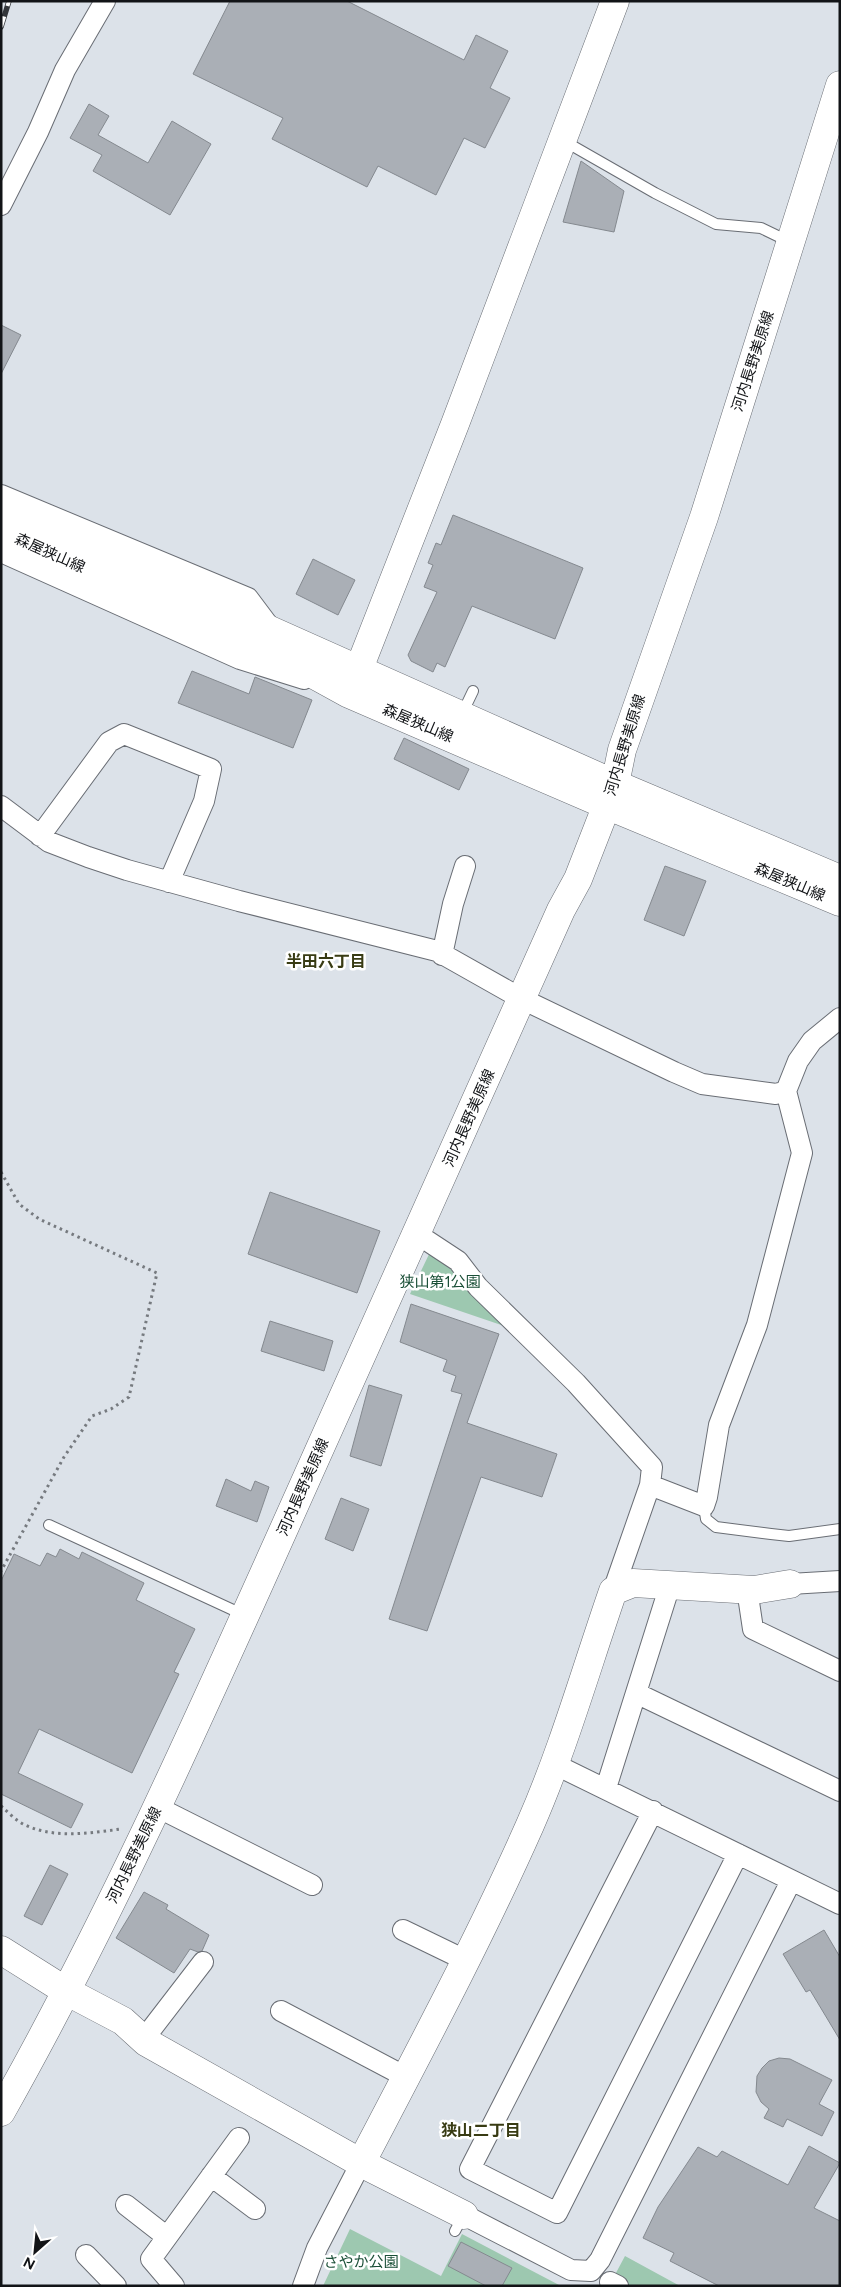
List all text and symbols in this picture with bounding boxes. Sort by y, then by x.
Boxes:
street label: 河内長野美原線 [728,308,778,414]
street label: 森屋狭山線 [12,530,88,576]
street label: 河内長野美原線 [601,692,649,798]
street label: 森屋狭山線 [380,700,456,746]
street label: 森屋狭山線 [752,859,828,905]
district label: 半田六丁目 [286,952,366,971]
street label: 河内長野美原線 [439,1066,499,1170]
park label: 狭山第1公園 [399,1273,481,1291]
street label: 河内長野美原線 [273,1435,333,1539]
street label: 河内長野美原線 [103,1804,165,1906]
district label: 狭山二丁目 [441,2121,521,2140]
north arrow [10,2227,60,2277]
text: N [21,2253,38,2273]
park label: さやか公園 [323,2253,399,2271]

